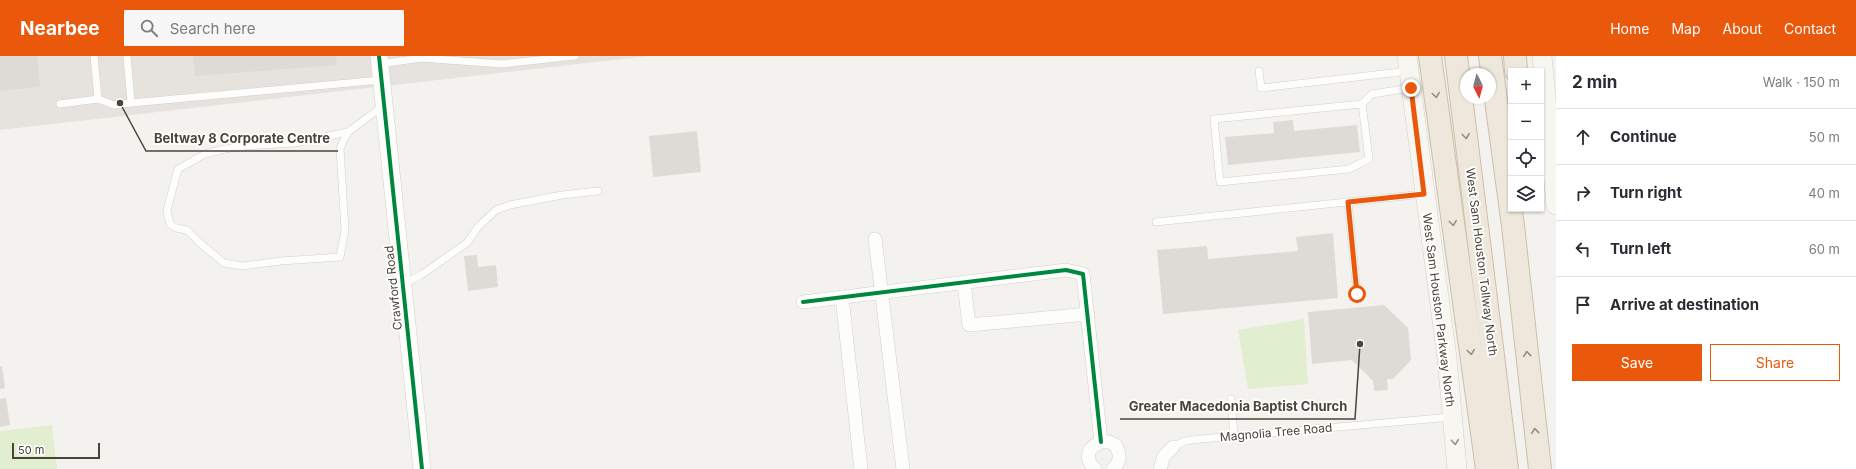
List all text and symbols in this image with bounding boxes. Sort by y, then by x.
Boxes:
search box [124,10,404,46]
text: Nearbee [20,17,100,40]
icon: search [138,17,160,39]
text: Search here [170,19,255,38]
text: Home [1610,20,1649,37]
text: Map [1671,20,1701,37]
text: About [1723,20,1762,37]
text: Contact [1784,20,1836,37]
north arrow [1460,68,1496,104]
map controls [1508,68,1544,212]
button: + [1508,68,1544,104]
text: 2 min [1572,72,1617,92]
text: Walk · 150 m [1763,74,1840,90]
route end [1402,79,1420,97]
one-way arrow [1431,92,1440,98]
button: − [1508,104,1544,140]
callout: Beltway 8 Corporate Centre [146,126,338,151]
icon: ahead [1572,126,1594,148]
text: Continue [1610,127,1677,146]
text: 50 m [1809,129,1840,145]
text: Beltway 8 Corporate Centre [154,130,330,146]
one-way arrow [1461,133,1470,139]
button: locate [1508,140,1544,176]
street label: West Sam Houston Tollway North [1463,167,1501,357]
button: layers [1508,176,1544,212]
icon: right [1572,182,1594,204]
text: Turn right [1610,183,1682,202]
text: 40 m [1808,185,1840,201]
street label: West Sam Houston Parkway North [1420,212,1458,408]
one-way arrow [1448,220,1457,227]
icon: left [1572,238,1594,260]
text: Turn left [1610,239,1671,258]
text: 60 m [1809,241,1840,257]
street label: Crawford Road [381,245,405,331]
route start [1348,285,1366,303]
icon: arrive [1572,294,1594,316]
text: Arrive at destination [1610,295,1759,314]
button: Save [1572,344,1702,381]
button: Share [1710,344,1840,381]
one-way arrow [1466,349,1475,355]
one-way arrow [1523,351,1532,357]
callout: Greater Macedonia Baptist Church [1120,394,1355,419]
text: Greater Macedonia Baptist Church [1129,398,1347,414]
street label: Magnolia Tree Road [1219,420,1333,444]
one-way arrow [1531,428,1540,434]
one-way arrow [1450,439,1459,445]
scale bar [12,441,100,460]
text: 50 m [18,443,44,457]

